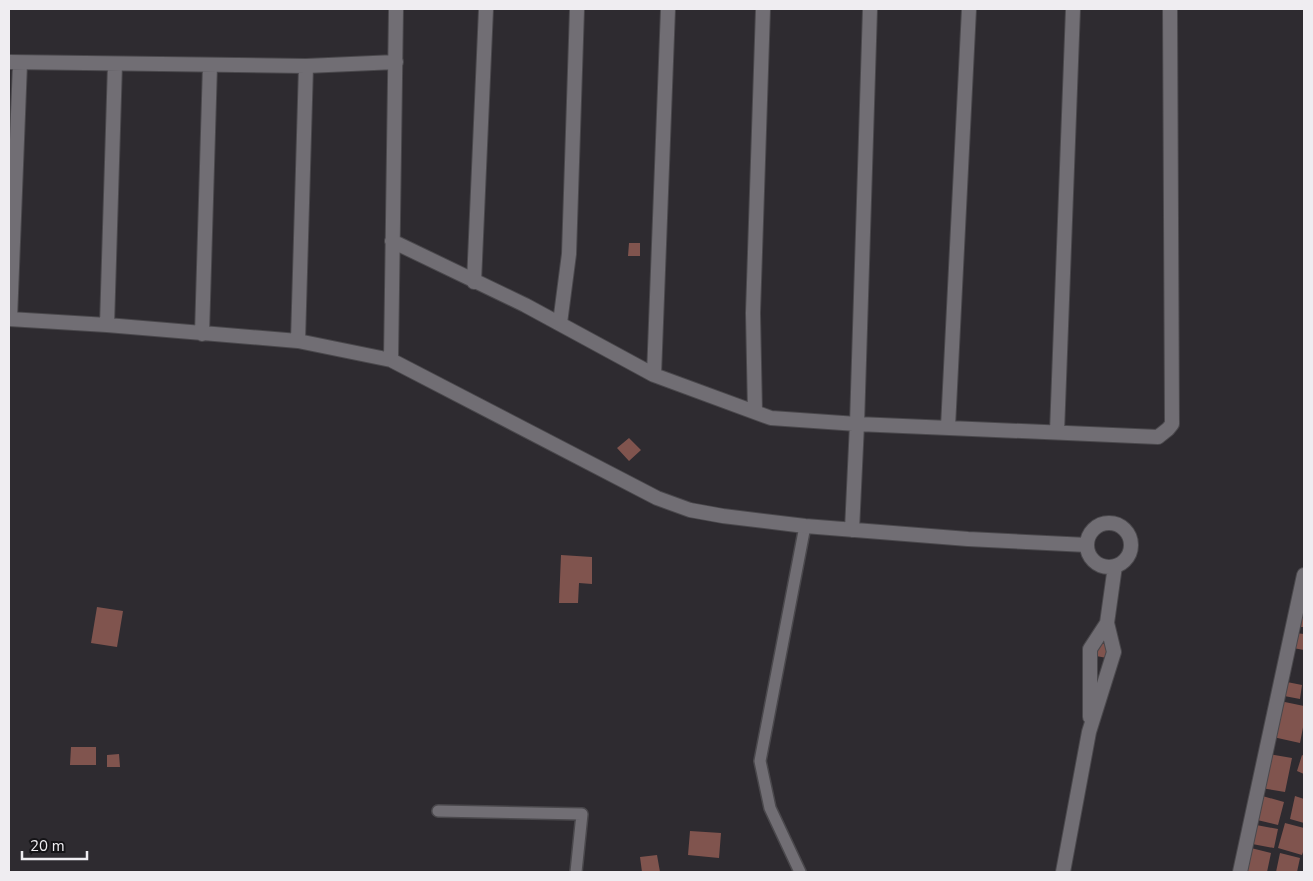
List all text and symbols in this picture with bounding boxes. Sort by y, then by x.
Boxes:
scale bar [22,828,88,860]
text: 20 m [30,836,65,856]

